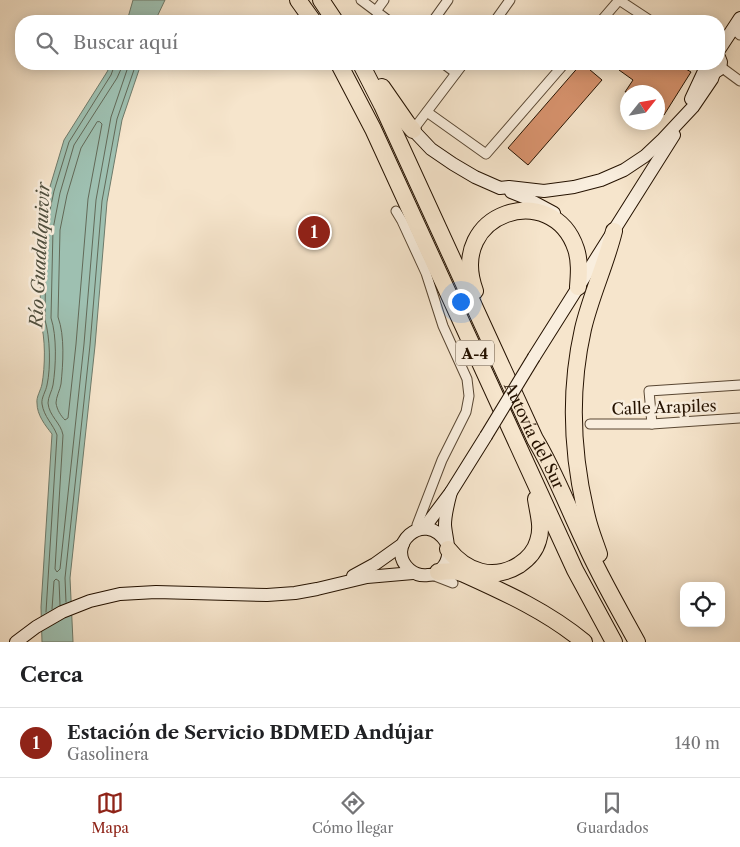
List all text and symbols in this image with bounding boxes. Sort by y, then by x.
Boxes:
search box [15,15,725,70]
icon: search [33,29,61,57]
text: Buscar aquí [73,31,178,54]
north arrow [620,85,665,130]
water label: Río Guadalquivir [25,180,55,330]
pin: 1 [298,213,330,251]
your location [448,289,474,315]
road number: A-4 [456,340,494,366]
street label: Autovía del Sur [500,378,569,492]
street label: Calle Arapiles [611,395,717,419]
map controls [680,582,725,627]
button: locate [680,582,725,627]
text: Cerca [20,662,83,687]
text: Estación de Servicio BDMED Andújar [67,721,433,744]
text: 1 [32,733,40,753]
text: 140 m [675,733,720,753]
text: Gasolinera [67,744,149,764]
tab: Mapa [91,789,129,837]
tab: Cómo llegar [312,789,393,837]
tab: Guardados [576,789,648,837]

